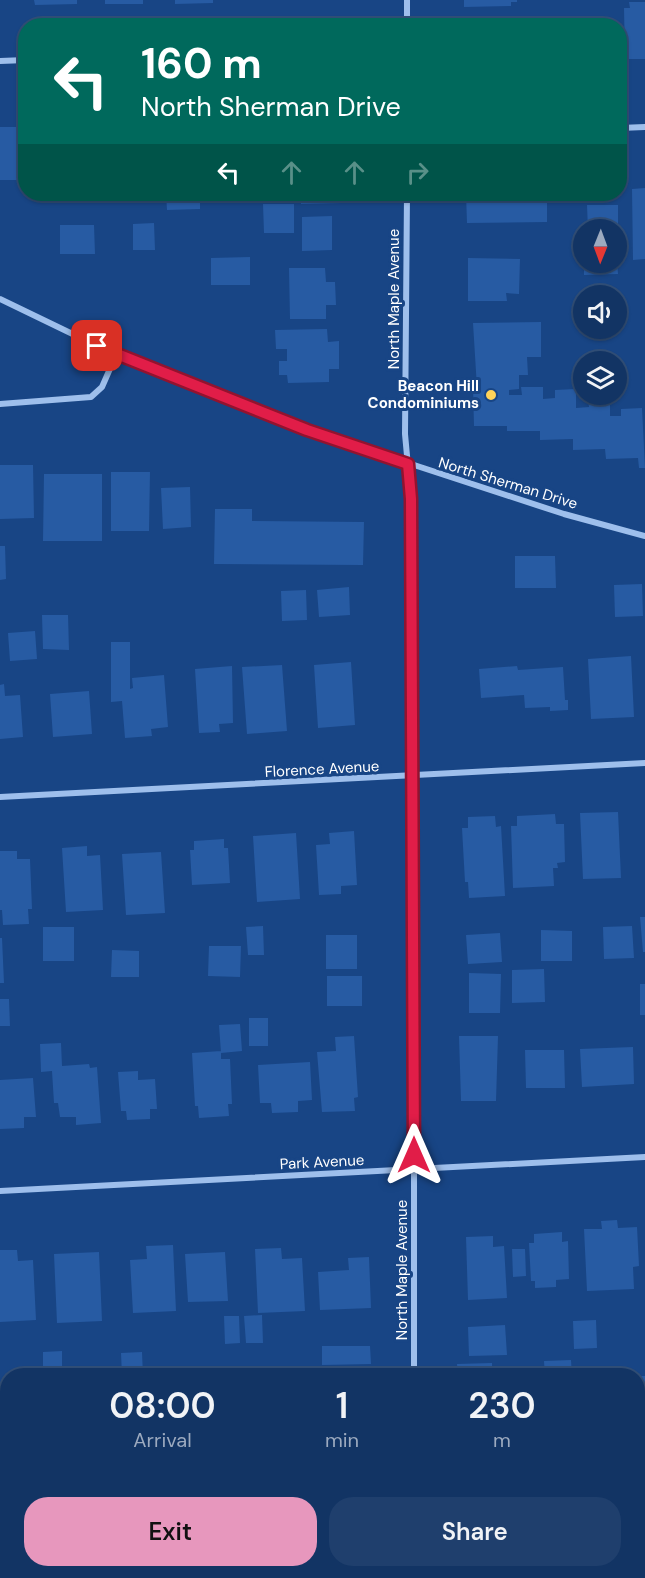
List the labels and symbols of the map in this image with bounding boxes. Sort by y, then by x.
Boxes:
north arrow [573,219,627,273]
street label: North Maple Avenue [384,229,404,369]
pin [71,320,122,371]
place label: Beacon Hill Condominiums [368,376,479,413]
marker: Beacon Hill Condominiums [484,388,498,402]
street label: North Sherman Drive [436,452,580,514]
street label: Florence Avenue [264,756,380,782]
position arrow [382,1123,446,1187]
street label: Park Avenue [279,1150,365,1174]
street label: North Maple Avenue [392,1200,412,1340]

